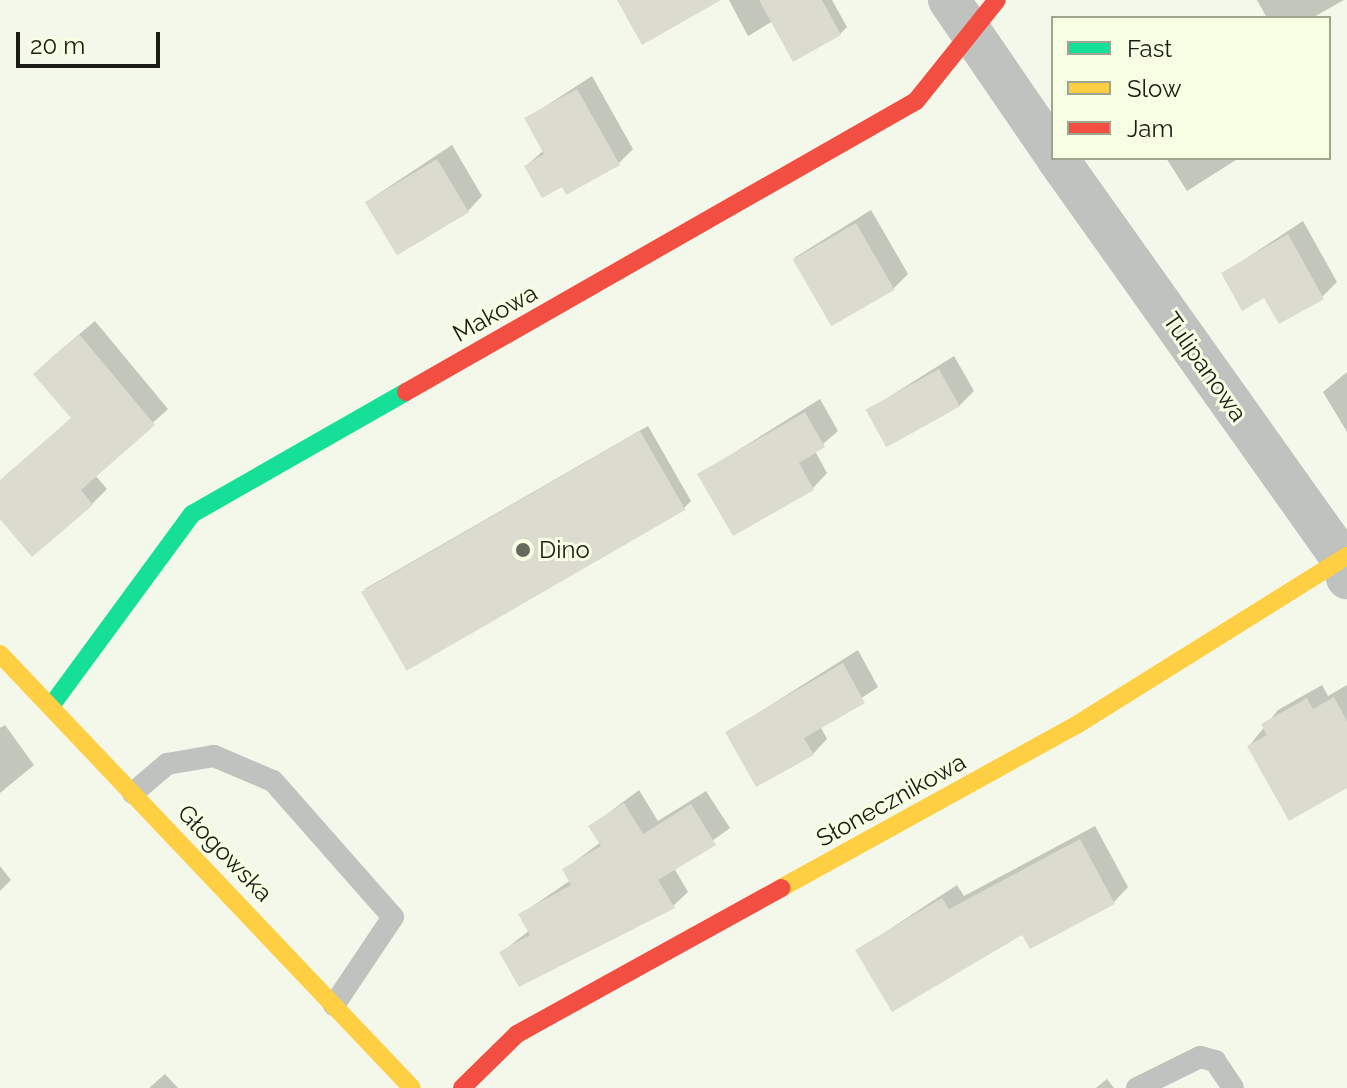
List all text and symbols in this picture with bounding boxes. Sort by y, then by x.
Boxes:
scale bar [20,16,164,66]
legend [1051,16,1331,160]
text: 20 m [30,31,85,60]
text: Fast [1127,34,1172,63]
text: Slow [1127,74,1181,103]
text: Jam [1127,114,1173,143]
street label: Makowa [448,278,542,348]
street label: Tulipanowa [1157,307,1253,427]
place label: Dino [539,536,590,564]
marker: Dino [514,541,532,559]
street label: Słonecznikowa [811,747,971,853]
street label: Głogowska [172,799,278,907]

